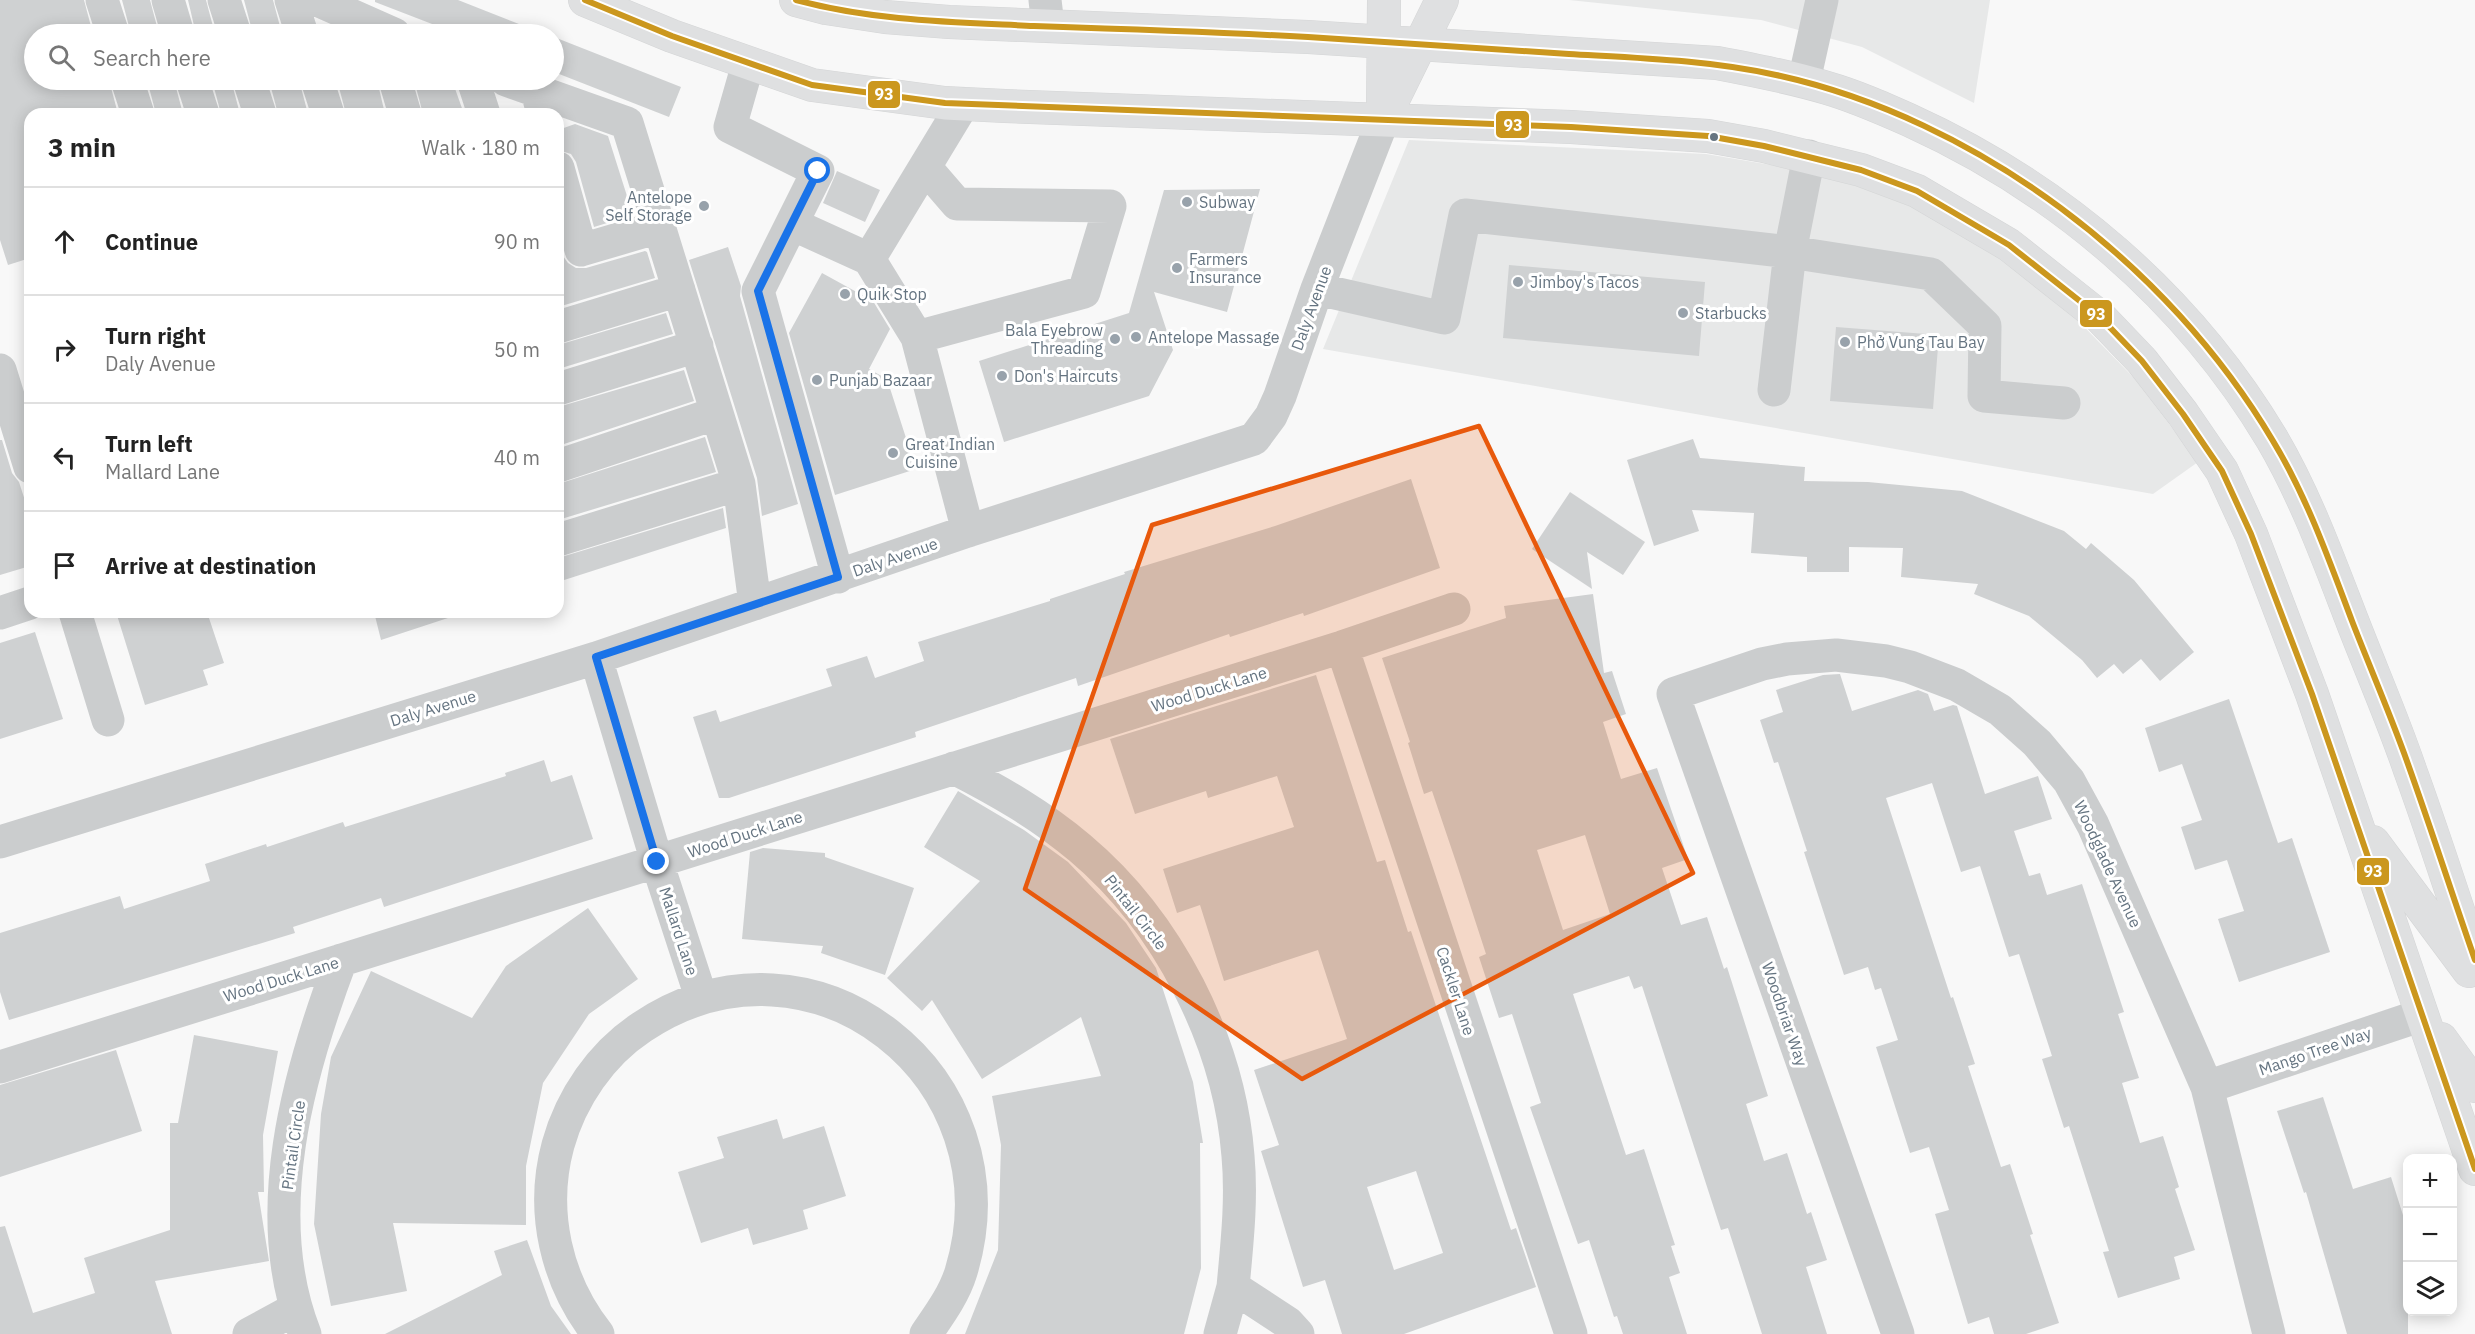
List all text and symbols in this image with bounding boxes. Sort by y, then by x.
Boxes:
search box [24,24,564,90]
icon: search [45,41,78,74]
text: Search here [93,43,211,72]
line badge: 93 [867,80,901,109]
text: 93 [874,84,894,104]
line badge: 93 [1495,110,1530,139]
text: 93 [1503,115,1523,135]
text: 3 min [48,130,116,164]
unlabelled marker [1708,131,1720,143]
text: Walk · 180 m [422,134,540,161]
route start [804,157,830,183]
place label: Antelope Self Storage [605,187,692,225]
place label: Subway [1199,192,1255,212]
marker: Subway [1180,195,1194,209]
marker: Antelope Self Storage [697,199,711,213]
icon: ahead [48,225,81,258]
text: Continue [105,227,198,256]
text: 90 m [494,228,540,255]
place label: Farmers Insurance [1189,249,1262,287]
marker: Farmers Insurance [1170,261,1184,275]
street label: Daly Avenue [1286,263,1336,353]
place label: Jimboy's Tacos [1530,272,1639,292]
marker: Jimboy's Tacos [1511,275,1525,289]
place label: Quik Stop [857,284,927,304]
marker: Quik Stop [838,287,852,301]
line badge: 93 [2079,299,2113,328]
place label: Starbucks [1695,303,1767,323]
text: 93 [2086,304,2106,324]
marker: Starbucks [1676,306,1690,320]
place label: Bala Eyebrow Threading [1005,320,1104,358]
text: Turn right [105,321,206,350]
place label: Antelope Massage [1148,327,1280,347]
marker: Antelope Massage [1129,330,1143,344]
marker: Bala Eyebrow Threading [1108,332,1122,346]
place label: Phở Vung Tau Bay [1857,332,1985,352]
icon: right [48,333,81,366]
marker: Phở Vung Tau Bay [1838,335,1852,349]
text: 50 m [494,336,540,363]
text: Daly Avenue [105,350,216,377]
place label: Don's Haircuts [1014,366,1118,386]
marker: Don's Haircuts [995,369,1009,383]
place label: Punjab Bazaar [829,370,932,390]
marker: Punjab Bazaar [810,373,824,387]
text: Turn left [105,429,193,458]
place label: Great Indian Cuisine [905,434,995,472]
icon: left [48,441,81,474]
text: 40 m [494,444,540,471]
marker: Great Indian Cuisine [886,446,900,460]
text: Mallard Lane [105,458,220,485]
street label: Daly Avenue [850,533,940,581]
icon: arrive [48,549,81,582]
text: Arrive at destination [105,551,316,580]
street label: Wood Duck Lane [1149,662,1269,716]
street label: Daly Avenue [388,685,479,731]
street label: Woodglade Avenue [2070,797,2146,931]
street label: Wood Duck Lane [685,806,805,862]
route end [643,848,669,874]
line badge: 93 [2356,857,2390,886]
text: 93 [2363,861,2383,881]
street label: Pintail Circle [1100,870,1172,954]
street label: Mallard Lane [655,884,703,978]
street label: Cackler Lane [1432,944,1480,1038]
street label: Wood Duck Lane [221,952,341,1006]
street label: Woodbriar Way [1758,959,1812,1069]
street label: Mango Tree Way [2256,1022,2374,1080]
street label: Pintail Circle [277,1099,309,1191]
map controls [2403,1154,2457,1316]
button: + [2403,1154,2457,1208]
button: − [2403,1208,2457,1262]
button: layers [2403,1262,2457,1316]

